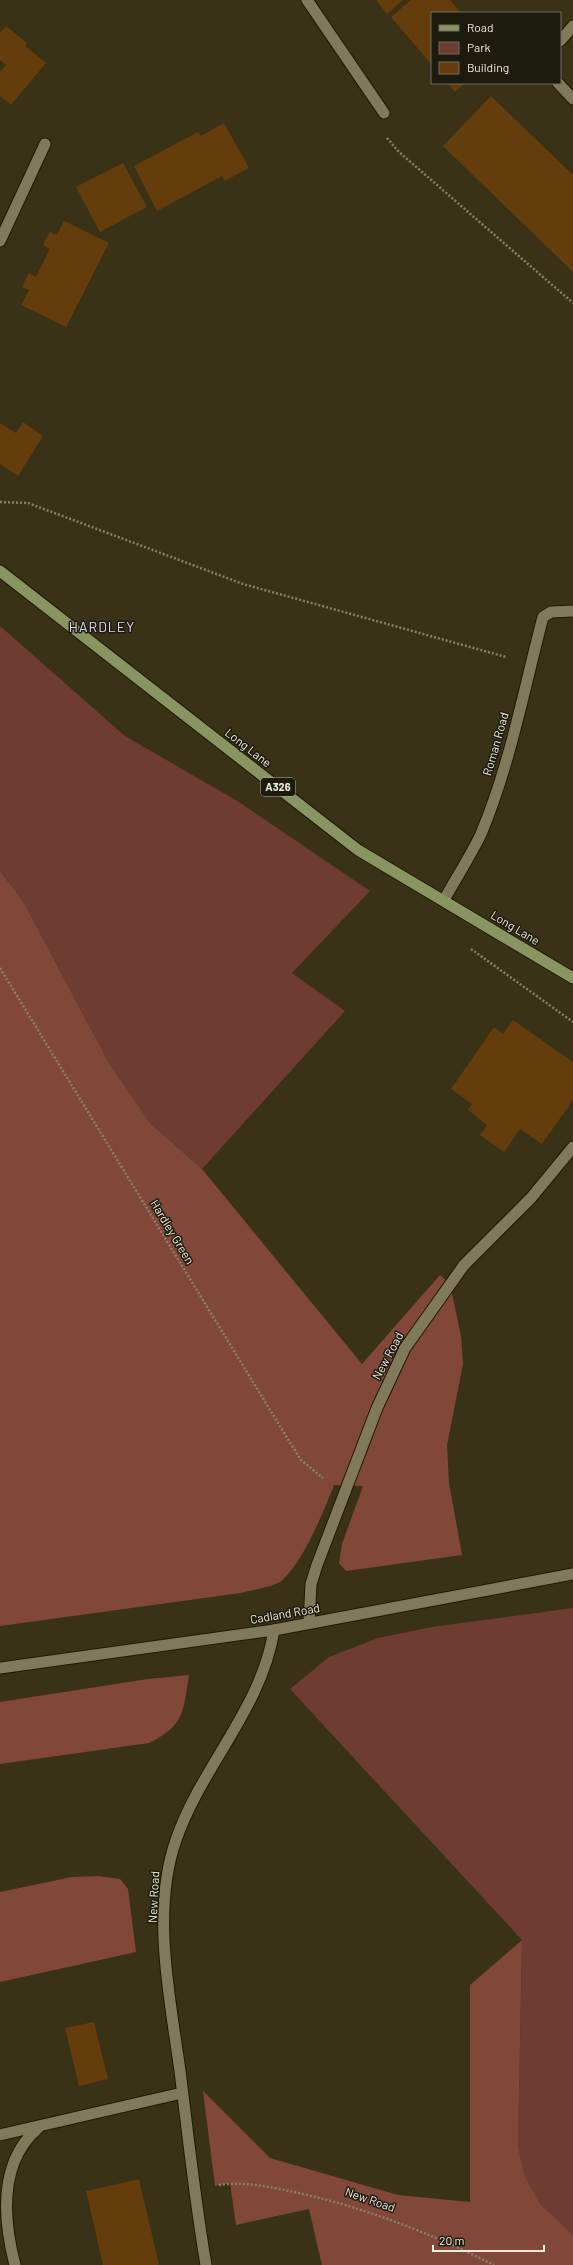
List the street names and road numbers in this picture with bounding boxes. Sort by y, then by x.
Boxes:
street label: Roman Road [479,710,511,777]
street label: Long Lane [223,725,274,769]
road number: A326 [261,778,295,796]
street label: Long Lane [489,907,542,947]
street label: Hardley Green [148,1197,198,1266]
street label: New Road [369,1329,405,1382]
street label: Cadland Road [249,1600,321,1626]
street label: New Road [145,1871,161,1923]
street label: New Road [343,2184,397,2214]

